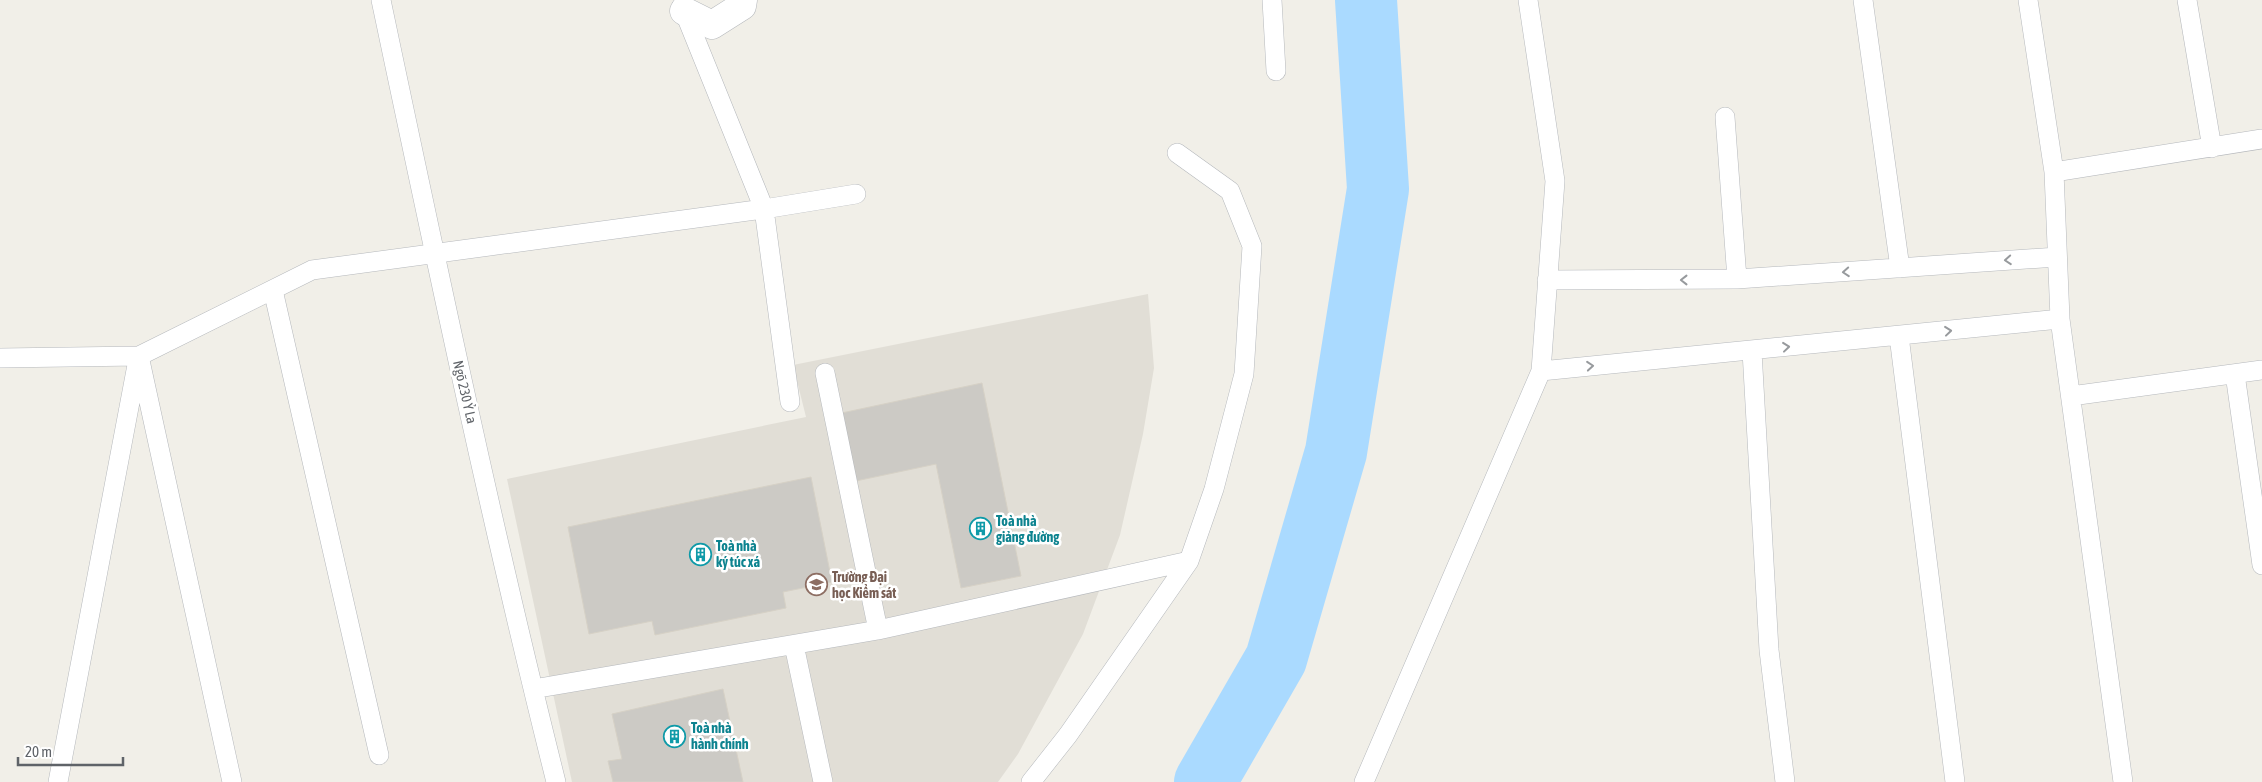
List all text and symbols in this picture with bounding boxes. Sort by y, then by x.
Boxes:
one-way arrow [2004,255,2012,266]
one-way arrow [1842,266,1850,277]
one-way arrow [1680,275,1688,285]
one-way arrow [1944,326,1952,337]
one-way arrow [1782,342,1790,353]
street label: Ngõ 230 Ỷ La [450,359,481,425]
one-way arrow [1586,361,1594,372]
place label: Toà nhà giảng đường [996,513,1060,545]
building icon: Toà nhà giảng đường [968,517,992,541]
place label: Toà nhà ký túc xá [716,538,760,570]
building icon: Toà nhà ký túc xá [688,542,712,566]
place label: Trường Đại học Kiểm sát [832,569,896,601]
school or university icon: Trường Đại học Kiểm sát [804,573,828,597]
place label: Toà nhà hành chính [691,720,749,752]
building icon: Toà nhà hành chính [663,724,687,748]
scale bar [18,734,122,766]
text: 20 m [25,743,52,760]

